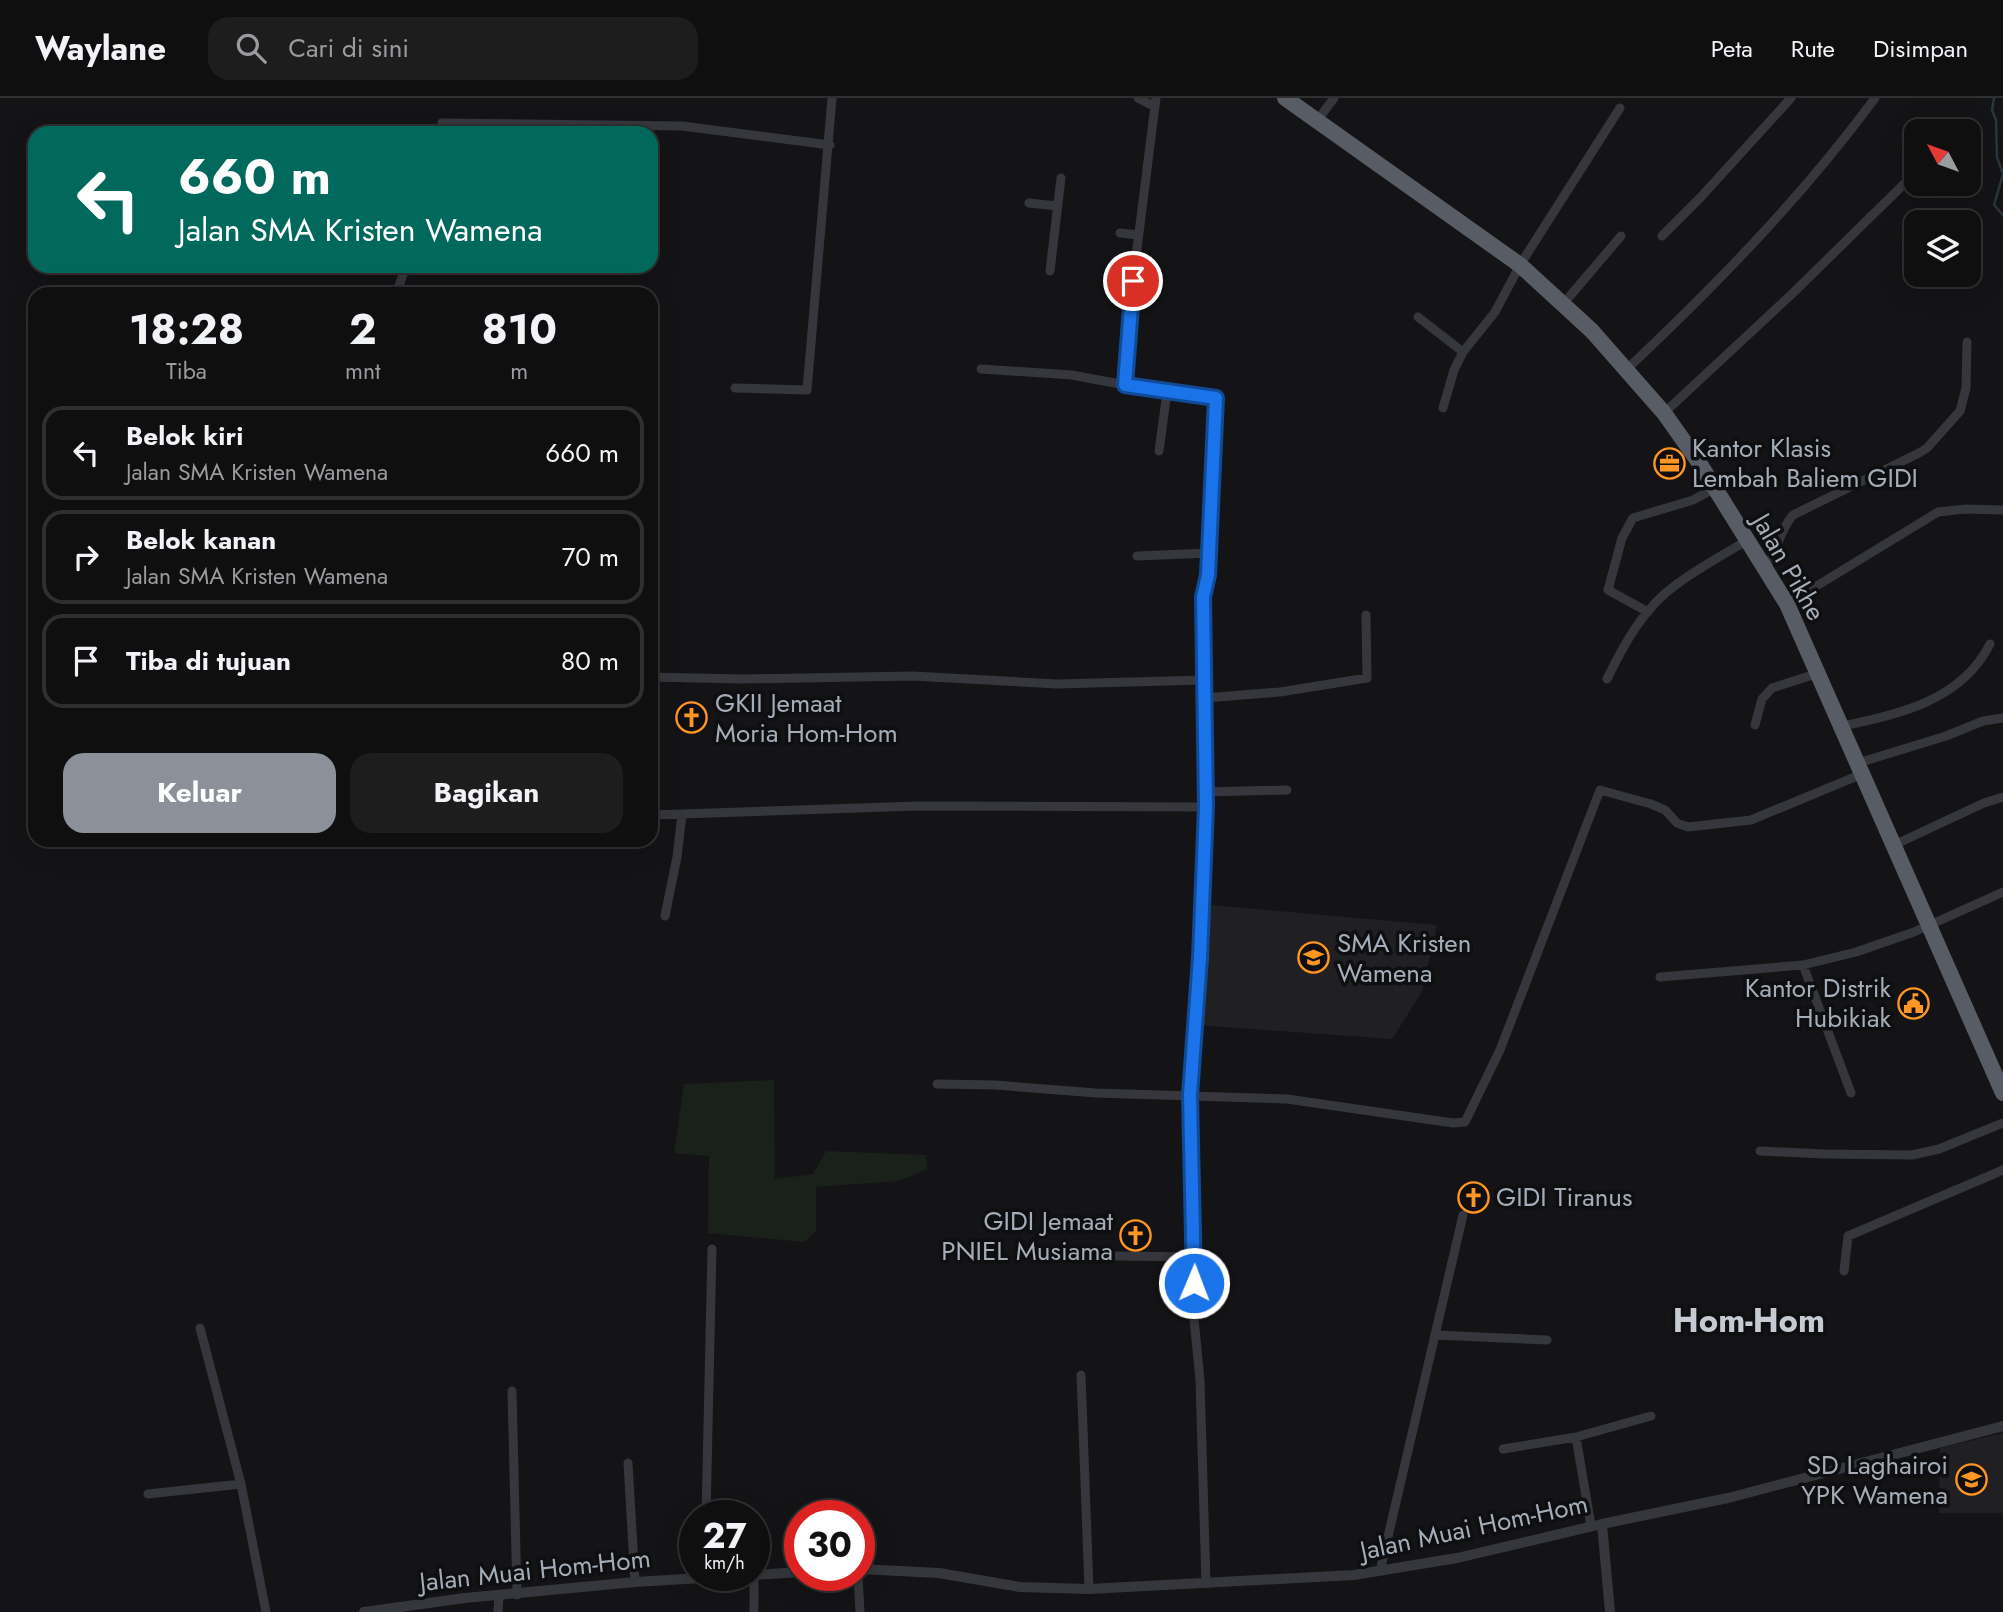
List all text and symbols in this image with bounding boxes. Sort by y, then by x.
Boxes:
search box [208,17,698,80]
text: Waylane [35,25,166,72]
icon: search [232,29,270,67]
text: Cari di sini [288,29,409,67]
text: Peta [1711,31,1753,66]
text: Rute [1791,31,1835,66]
text: Disimpan [1873,31,1968,66]
north arrow [1904,119,1981,196]
map controls [1904,119,1981,287]
text: 660 m [178,142,331,212]
icon: left [63,154,154,245]
text: Jalan SMA Kristen Wamena [178,207,543,253]
button: layers [1904,210,1981,287]
pin [1103,251,1163,311]
icon: arrive [1114,262,1152,300]
text: 18:28 [129,299,244,360]
text: 2 [349,299,377,360]
text: 810 [481,299,557,360]
text: Tiba [166,354,207,388]
text: mnt [345,354,381,388]
text: m [510,354,528,388]
text: Belok kiri [126,417,243,455]
place label: Kantor Klasis Lembah Baliem GIDI [1692,429,1918,497]
icon: left [67,434,105,472]
text: 660 m [545,434,619,472]
office icon: Kantor Klasis Lembah Baliem GIDI [1652,446,1686,480]
text: Jalan SMA Kristen Wamena [126,455,388,489]
street label: Jalan Pikhe [1742,504,1835,628]
text: Belok kanan [126,521,276,559]
icon: right [67,538,105,576]
text: 70 m [562,538,619,576]
text: Jalan SMA Kristen Wamena [126,559,388,593]
icon: arrive [67,642,105,680]
text: Tiba di tujuan [126,642,291,680]
text: 80 m [561,642,619,680]
place label: GKII Jemaat Moria Hom-Hom [715,684,898,752]
church icon: GKII Jemaat Moria Hom-Hom [675,701,709,735]
button: Keluar [63,753,336,833]
button: Bagikan [350,753,623,833]
place label: SMA Kristen Wamena [1337,924,1471,992]
school or university icon: SMA Kristen Wamena [1297,941,1331,975]
place label: Kantor Distrik Hubikiak [1745,969,1892,1037]
public building icon: Kantor Distrik Hubikiak [1897,986,1931,1020]
place label: GIDI Tiranus [1496,1178,1632,1216]
church icon: GIDI Tiranus [1456,1180,1490,1214]
place label: GIDI Jemaat PNIEL Musiama [941,1202,1114,1270]
church icon: GIDI Jemaat PNIEL Musiama [1119,1219,1153,1253]
position arrow [1157,1246,1231,1320]
district label: Hom-Hom [1673,1297,1825,1344]
place label: SD Laghairoi YPK Wamena [1801,1446,1948,1514]
school or university icon: SD Laghairoi YPK Wamena [1954,1463,1988,1497]
street label: Jalan Muai Hom-Hom [1354,1484,1591,1570]
speed limit sign: 30 [784,1500,875,1591]
text: 27 [702,1511,747,1561]
street label: Jalan Muai Hom-Hom [415,1539,652,1601]
text: km/h [704,1550,745,1576]

